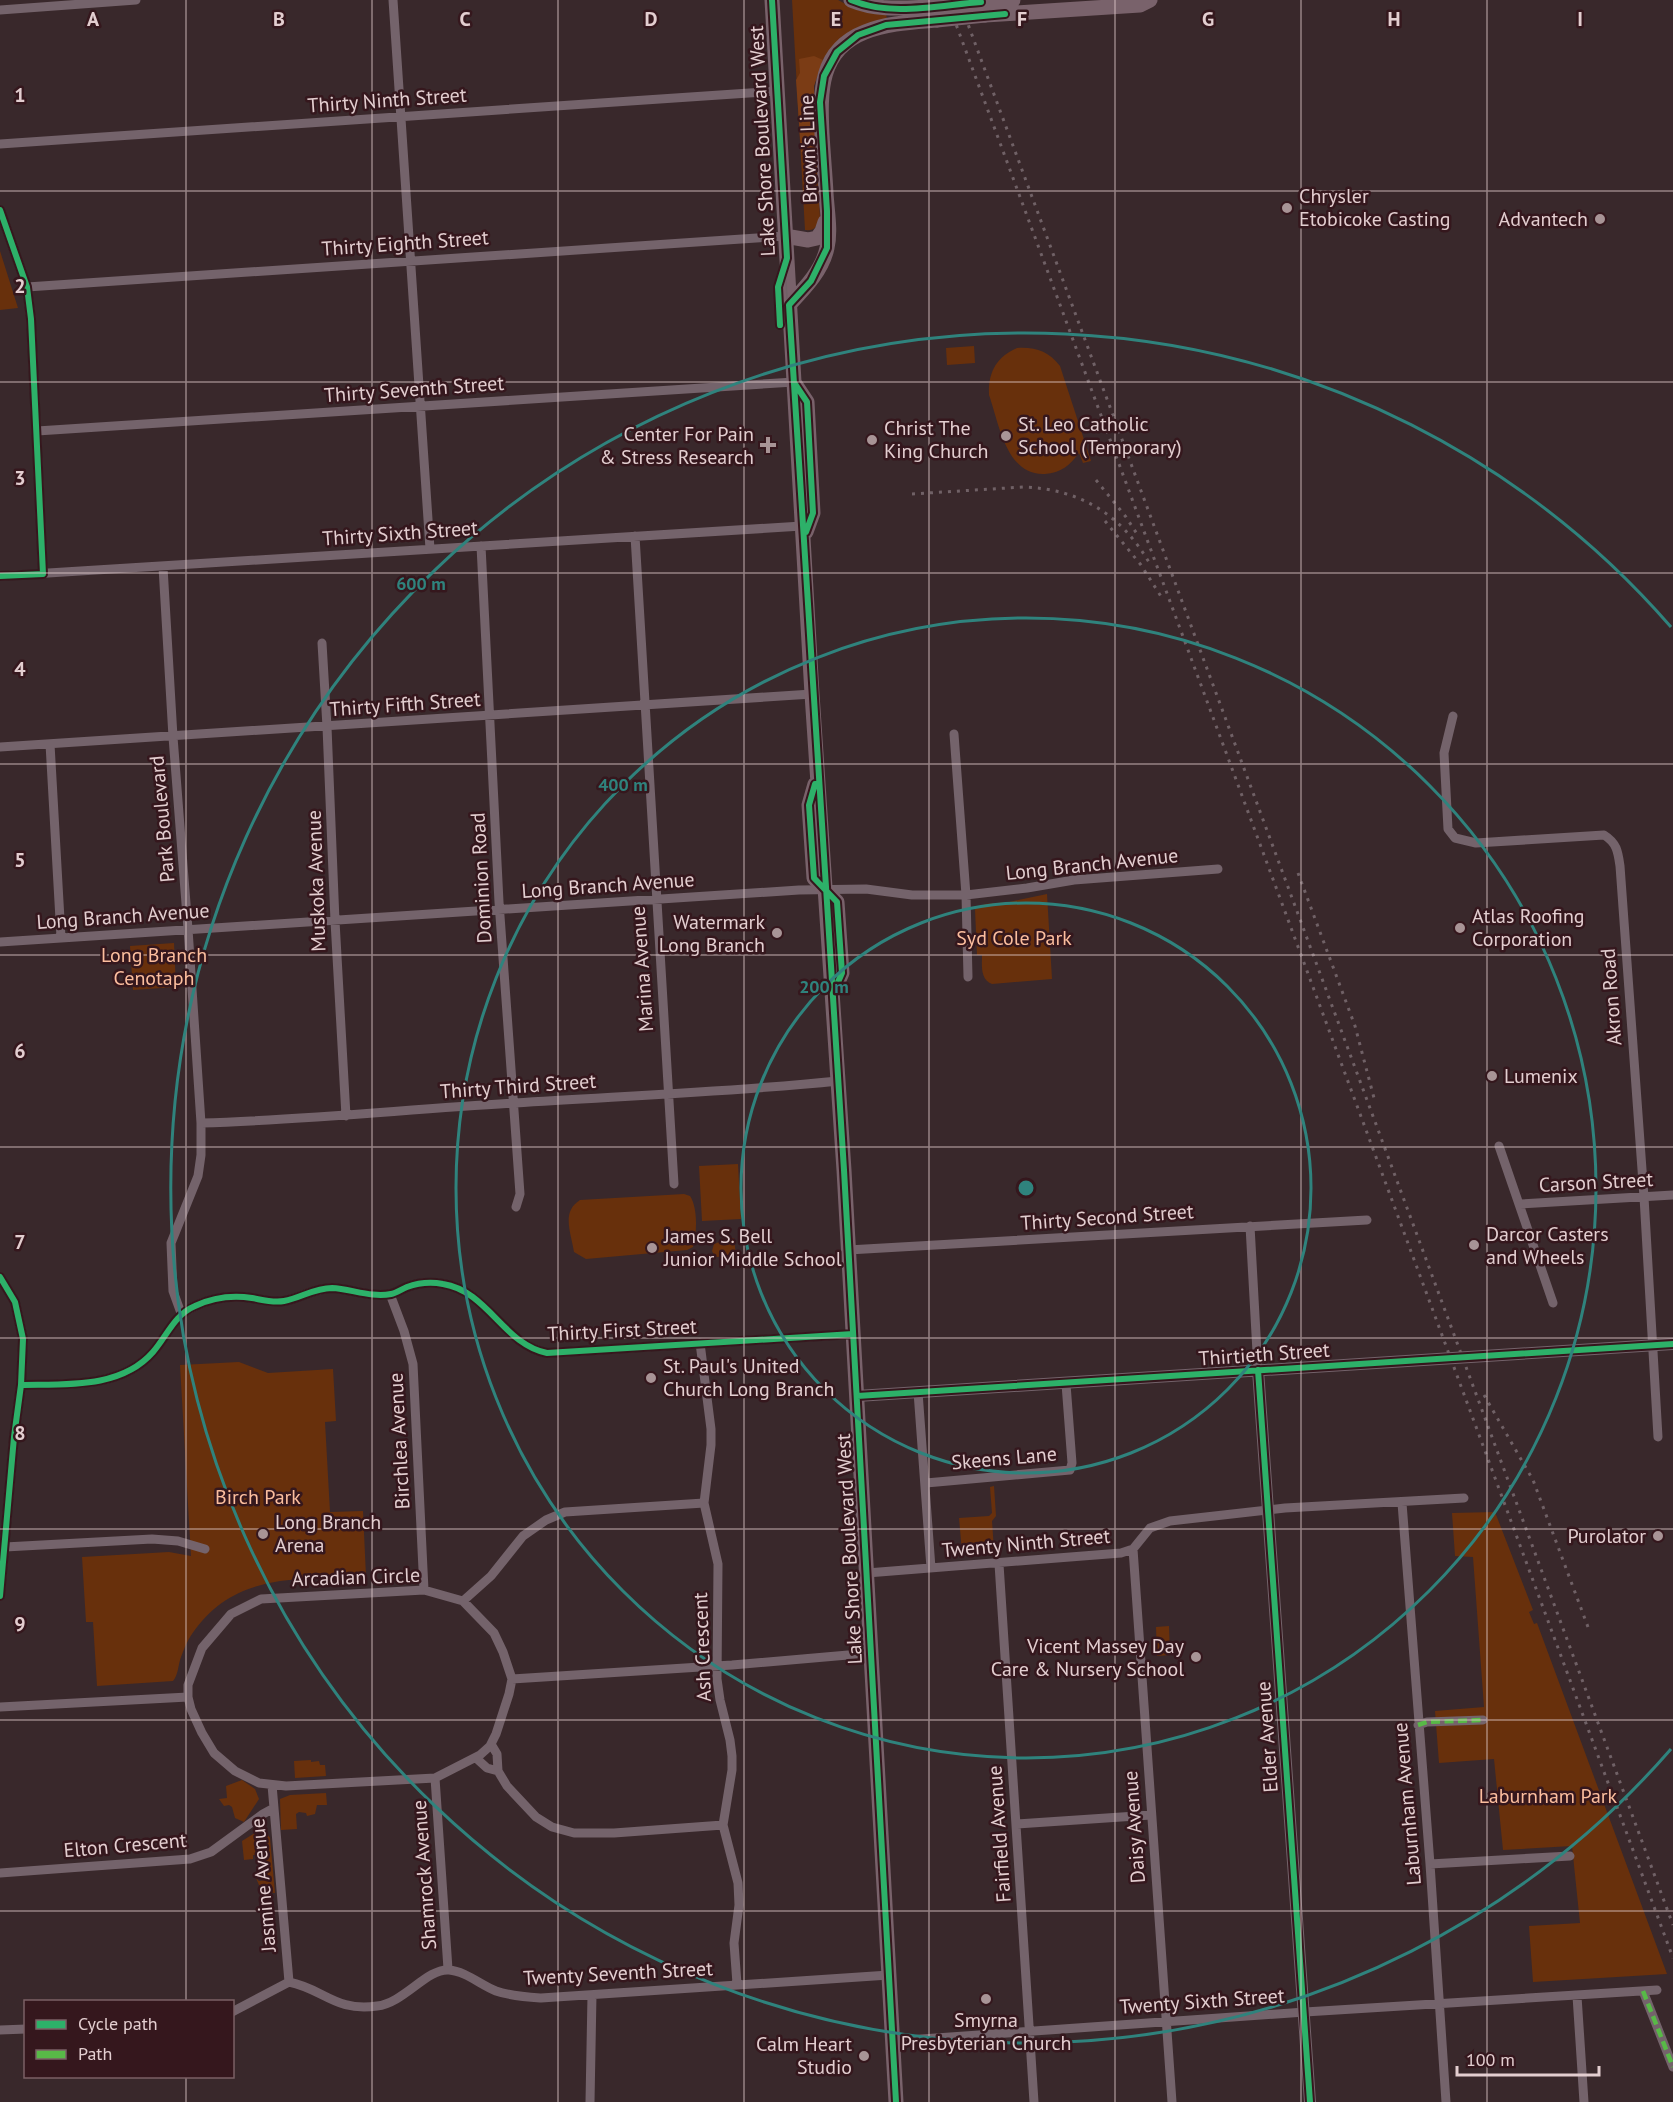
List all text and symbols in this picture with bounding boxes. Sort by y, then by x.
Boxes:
text: A [87,6,100,32]
text: B [273,6,285,32]
text: C [459,6,471,32]
text: D [645,6,658,32]
text: E [831,6,841,32]
text: F [1017,6,1027,32]
text: G [1202,6,1214,32]
text: H [1387,6,1401,32]
text: I [1577,6,1583,32]
street label: Lake Shore Boulevard West [743,25,781,257]
street label: Thirty Ninth Street [307,81,468,119]
text: 1 [14,82,26,108]
street label: Brown's Line [793,94,823,204]
place label: Chrysler Etobicoke Casting [1299,183,1451,232]
marker: Chrysler Etobicoke Casting [1280,201,1294,215]
place label: Advantech [1499,206,1588,232]
marker: Advantech [1593,212,1607,226]
street label: Thirty Eighth Street [321,224,490,262]
text: 2 [14,273,26,299]
street label: Thirty Seventh Street [323,370,505,408]
place label: St. Leo Catholic School (Temporary) [1018,411,1182,460]
place label: Christ The King Church [884,415,988,464]
place label: Center For Pain & Stress Research [599,421,754,470]
marker: St. Leo Catholic School (Temporary) [999,429,1013,443]
marker: Christ The King Church [865,433,879,447]
marker: Center For Pain & Stress Research [759,436,777,454]
text: 3 [14,465,26,491]
street label: Thirty Sixth Street [321,515,479,551]
text: 600 m [396,572,446,595]
text: 4 [14,656,26,682]
street label: Thirty Fifth Street [329,686,482,722]
street label: Park Boulevard [143,754,181,884]
text: 400 m [598,773,648,796]
street label: Muskoka Avenue [301,810,331,952]
street label: Dominion Road [465,812,497,944]
street label: Long Branch Avenue [1004,842,1180,886]
text: 5 [14,847,26,873]
street label: Long Branch Avenue [521,866,695,904]
street label: Long Branch Avenue [36,897,210,935]
place label: Atlas Roofing Corporation [1472,903,1585,952]
street label: Marina Avenue [625,905,659,1033]
place label: Watermark Long Branch [659,909,765,958]
marker: Atlas Roofing Corporation [1453,921,1467,935]
park label: Syd Cole Park [956,925,1072,951]
marker: Watermark Long Branch [770,926,784,940]
park label: Long Branch Cenotaph [101,942,207,991]
street label: Akron Road [1595,948,1627,1046]
text: 200 m [799,975,849,998]
text: 6 [14,1038,26,1064]
place label: Lumenix [1504,1063,1578,1089]
street label: Thirty Third Street [439,1068,597,1104]
marker: Lumenix [1485,1069,1499,1083]
street label: Carson Street [1538,1166,1654,1198]
centre of rings [1016,1178,1036,1198]
street label: Thirty Second Street [1020,1198,1195,1236]
place label: Darcor Casters and Wheels [1486,1221,1609,1270]
place label: James S. Bell Junior Middle School [663,1223,842,1272]
text: 7 [14,1229,26,1255]
marker: Darcor Casters and Wheels [1467,1238,1481,1252]
marker: James S. Bell Junior Middle School [645,1241,659,1255]
street label: Thirty First Street [547,1313,698,1347]
street label: Thirtieth Street [1198,1336,1331,1372]
place label: St. Paul's United Church Long Branch [663,1353,834,1402]
marker: St. Paul's United Church Long Branch [644,1371,658,1385]
street label: Birchlea Avenue [382,1372,416,1510]
text: 8 [14,1420,26,1446]
street label: Lake Shore Boulevard West [830,1433,868,1665]
street label: Skeens Lane [950,1440,1058,1476]
park label: Birch Park [215,1484,301,1510]
place label: Long Branch Arena [275,1509,381,1558]
street label: Twenty Ninth Street [941,1523,1111,1563]
place label: Purolator [1567,1523,1646,1549]
marker: Long Branch Arena [256,1527,270,1541]
marker: Purolator [1651,1529,1665,1543]
street label: Arcadian Circle [291,1562,421,1592]
street label: Ash Crescent [687,1592,717,1702]
text: 9 [14,1611,26,1637]
place label: Vicent Massey Day Care & Nursery School [991,1633,1185,1682]
marker: Vicent Massey Day Care & Nursery School [1189,1650,1203,1664]
street label: Elder Avenue [1250,1681,1284,1793]
street label: Laburnham Avenue [1387,1721,1427,1887]
street label: Fairfield Avenue [981,1765,1017,1903]
street label: Daisy Avenue [1117,1770,1151,1884]
park label: Laburnham Park [1479,1783,1618,1809]
street label: Shamrock Avenue [406,1799,442,1951]
street label: Jasmine Avenue [244,1817,282,1954]
street label: Elton Crescent [63,1827,188,1863]
street label: Twenty Seventh Street [523,1955,714,1991]
street label: Twenty Sixth Street [1119,1982,1286,2020]
marker: Smyrna Presbyterian Church [979,1992,993,2006]
legend [24,2000,234,2078]
place label: Smyrna Presbyterian Church [901,2007,1071,2056]
text: Cycle path [78,2012,158,2035]
place label: Calm Heart Studio [756,2031,852,2080]
scale bar [1457,2039,1600,2077]
text: Path [78,2042,112,2065]
text: 100 m [1466,2048,1515,2071]
marker: Calm Heart Studio [857,2049,871,2063]

